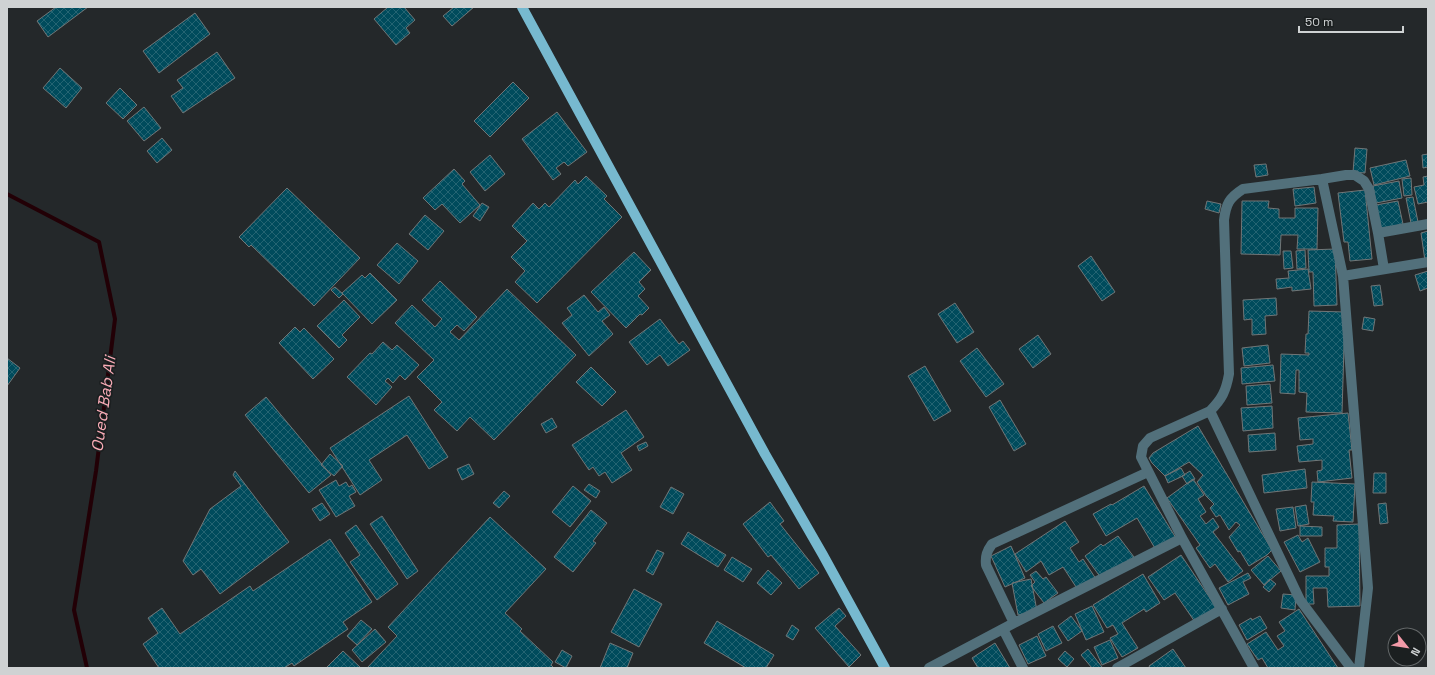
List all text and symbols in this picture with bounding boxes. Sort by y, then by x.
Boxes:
scale bar [1299,8,1403,34]
text: 50 m [1305,14,1333,30]
water label: Oued Bab Ali [86,353,121,453]
north arrow [1387,627,1427,667]
text: N [1408,645,1424,659]

